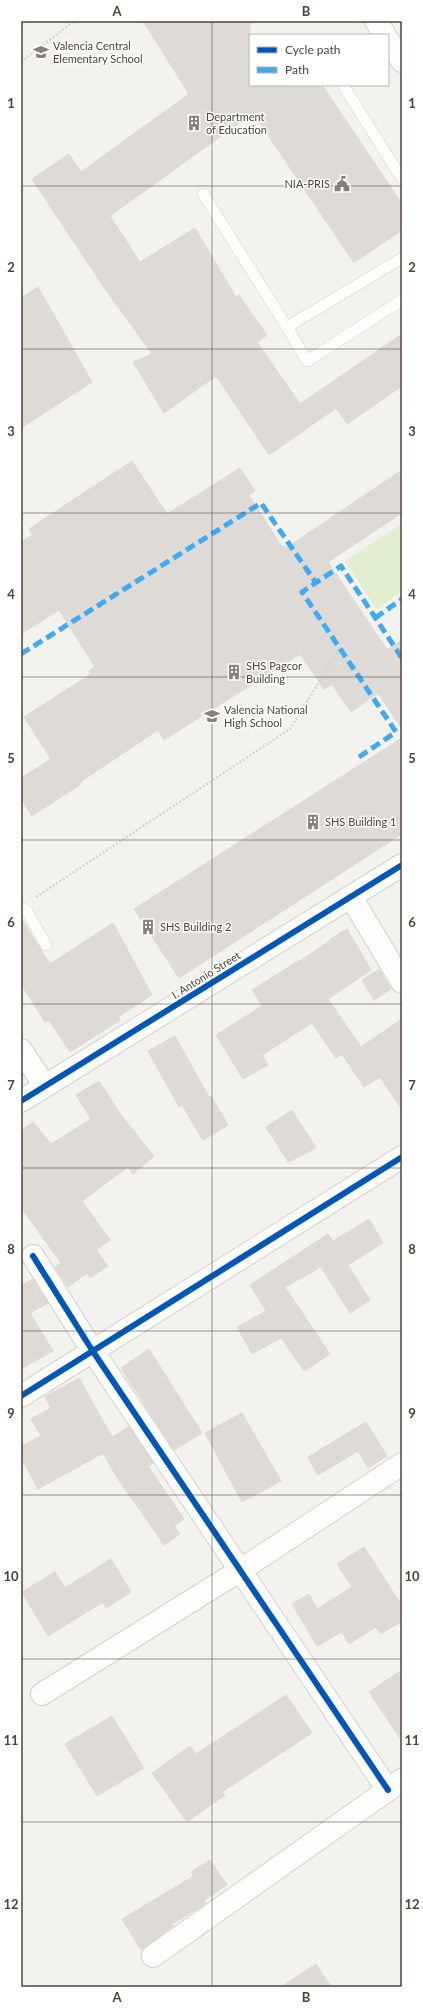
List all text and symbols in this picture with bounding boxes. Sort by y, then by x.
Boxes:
text: A [111,3,122,19]
text: B [302,3,311,19]
legend [249,34,389,86]
place label: Valencia Central Elementary School [53,39,143,65]
text: Cycle path [285,42,340,57]
school or university icon: Valencia Central Elementary School [32,43,50,61]
text: Path [285,62,309,77]
text: 1 [7,95,15,111]
text: 1 [408,95,416,111]
place label: Department of Education [206,110,267,136]
building icon: Department of Education [185,114,203,132]
public building icon: NIA-PRIS [333,175,351,193]
place label: NIA-PRIS [284,177,330,190]
text: 2 [7,259,15,275]
text: 2 [408,259,416,275]
text: 3 [7,423,15,439]
text: 3 [408,423,416,439]
text: 4 [7,586,15,602]
text: 4 [408,586,416,602]
place label: SHS Pagcor Building [246,659,302,685]
building icon: SHS Pagcor Building [225,663,243,681]
place label: Valencia National High School [224,703,308,729]
school or university icon: Valencia National High School [203,707,221,725]
text: 5 [7,750,15,766]
text: 5 [408,750,416,766]
building icon: SHS Building 1 [304,813,322,831]
place label: SHS Building 1 [325,815,396,828]
text: 6 [7,914,15,930]
text: 6 [408,914,416,930]
building icon: SHS Building 2 [139,918,157,936]
place label: SHS Building 2 [160,920,231,933]
street label: I. Antonio Street [169,948,243,1001]
text: 7 [7,1077,15,1093]
text: 7 [408,1077,416,1093]
text: 8 [7,1241,15,1257]
text: 8 [408,1241,416,1257]
text: 9 [7,1405,15,1421]
text: 9 [408,1405,416,1421]
text: 10 [3,1568,19,1584]
text: 10 [404,1568,420,1584]
text: 11 [3,1732,19,1748]
text: 11 [404,1732,420,1748]
text: 12 [3,1896,19,1912]
text: 12 [404,1896,420,1912]
text: A [111,1989,122,2005]
text: B [302,1989,311,2005]

